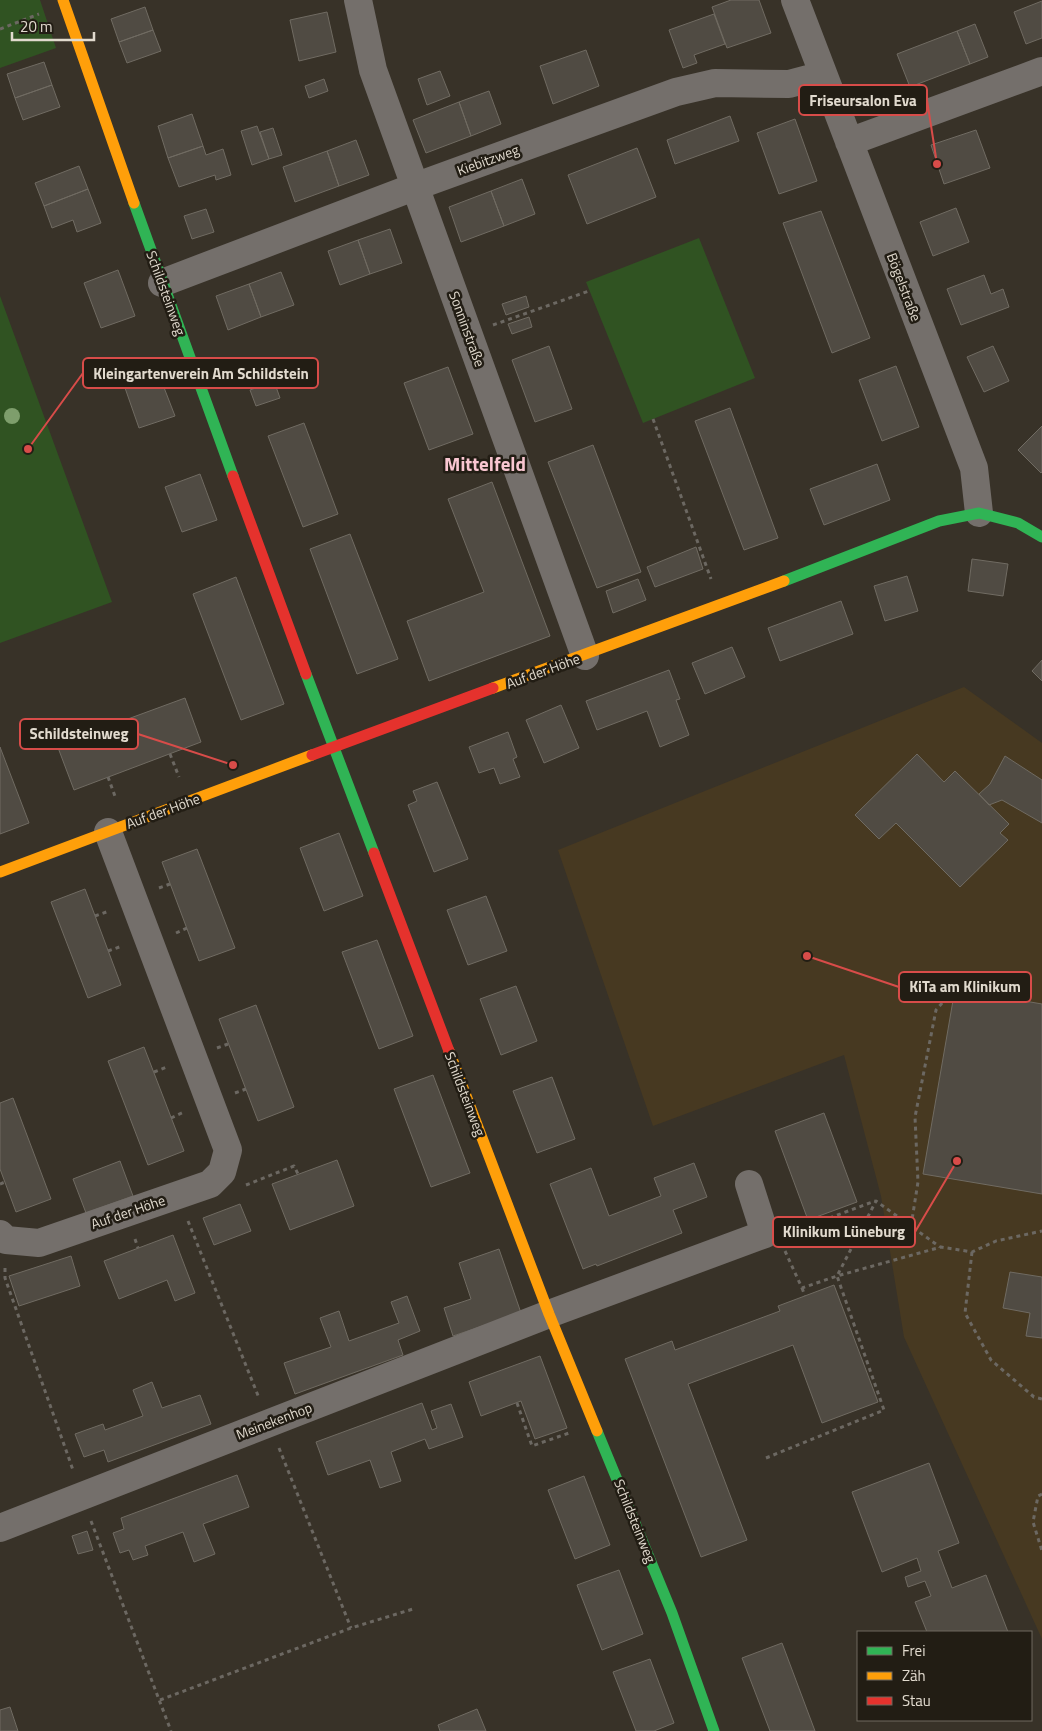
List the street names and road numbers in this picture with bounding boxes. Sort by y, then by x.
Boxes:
street label: Kiebitzweg [454,139,522,180]
street label: Schildsteinweg [141,248,192,338]
street label: Bögelstraße [882,249,927,324]
street label: Sonninstraße [444,288,491,370]
street label: Auf der Höhe [503,647,583,694]
street label: Auf der Höhe [123,787,203,834]
street label: Schildsteinweg [440,1049,491,1139]
street label: Auf der Höhe [88,1189,168,1234]
street label: Meinekenhop [233,1396,315,1445]
street label: Schildsteinweg [609,1476,662,1566]

